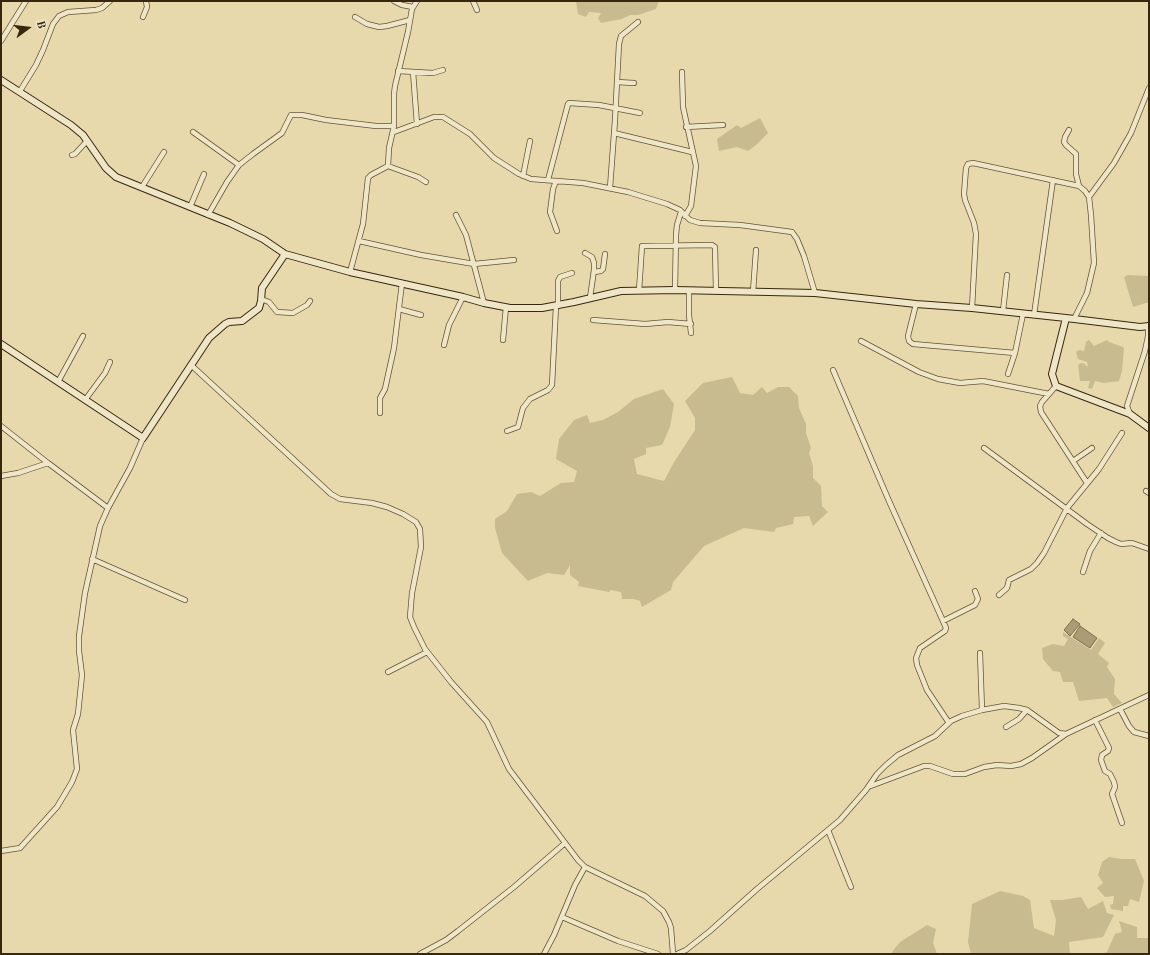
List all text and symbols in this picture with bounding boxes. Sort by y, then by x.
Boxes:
north arrow [8,8,48,48]
text: B [34,20,46,30]

